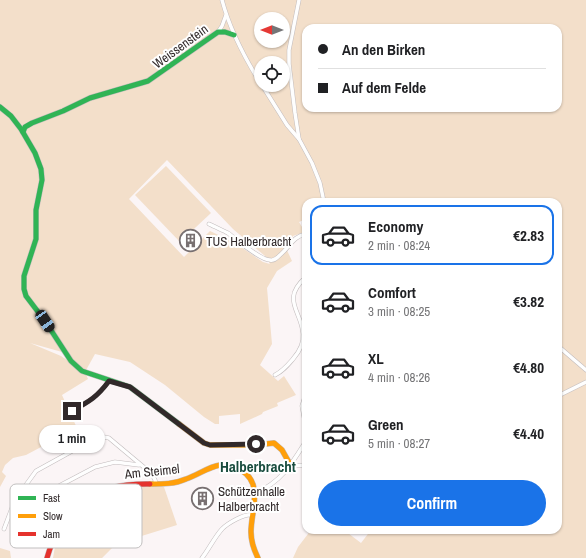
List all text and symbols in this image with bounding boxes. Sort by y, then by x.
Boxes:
north arrow [254,12,290,48]
map controls [254,12,290,92]
street label: Weissenstein [149,21,211,72]
text: An den Birken [342,39,425,60]
button: locate [254,56,290,92]
text: Auf dem Felde [342,77,426,98]
text: Economy [368,216,423,237]
icon: car [320,217,356,253]
text: €2.83 [513,225,544,246]
building icon: TUS Halberbracht [177,228,203,254]
place label: TUS Halberbracht [206,233,291,250]
text: 2 min · 08:24 [368,237,430,254]
text: Comfort [368,282,416,303]
icon: car [320,283,356,319]
text: €3.82 [513,291,544,312]
text: 3 min · 08:25 [368,303,430,320]
car [33,308,57,334]
text: XL [368,348,384,369]
icon: car [320,349,356,385]
text: €4.80 [513,357,544,378]
text: 4 min · 08:26 [368,369,430,386]
route end [63,402,81,420]
text: Green [368,414,404,435]
icon: car [320,415,356,451]
text: €4.40 [513,423,544,444]
callout: 1 min [39,425,105,453]
text: 1 min [58,430,86,447]
route start [247,435,265,453]
text: 5 min · 08:27 [368,435,430,452]
district label: Halberbracht [220,456,296,477]
street label: Am Steimel [123,460,180,483]
button: Confirm [318,480,546,526]
place label: Schützenhalle Halberbracht [218,483,285,515]
legend [10,484,142,548]
building icon: Schützenhalle Halberbracht [189,485,215,511]
text: Fast [43,491,61,505]
text: Slow [43,509,63,523]
text: Jam [43,527,60,541]

